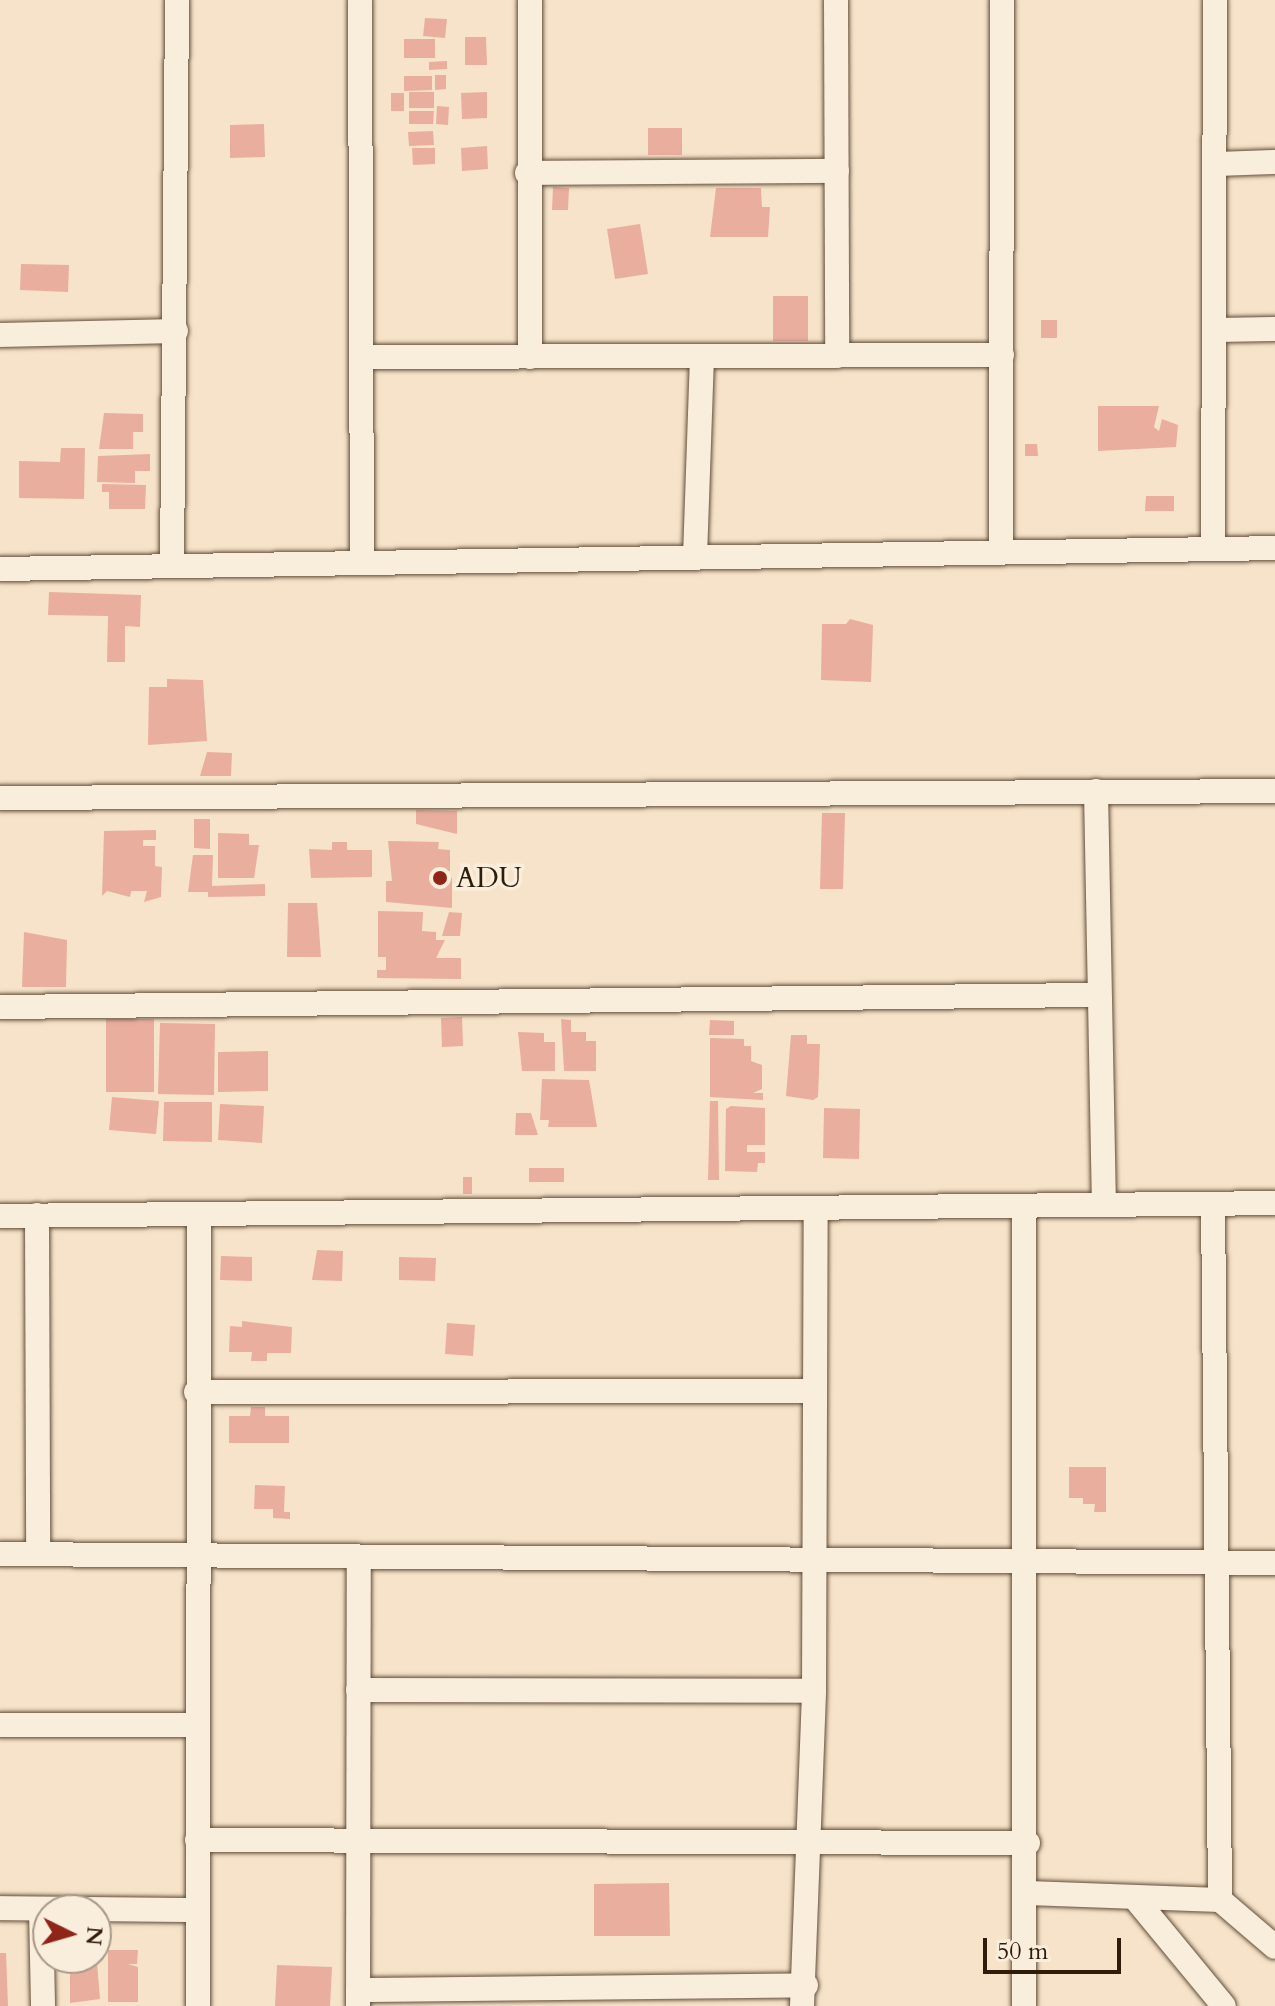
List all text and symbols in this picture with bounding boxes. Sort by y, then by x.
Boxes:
place label: ADU [456,861,522,895]
marker: ADU [431,869,449,887]
north arrow [32,1894,112,1974]
scale bar [987,1922,1125,1972]
text: N [78,1925,110,1947]
text: 50 m [997,1935,1048,1968]

